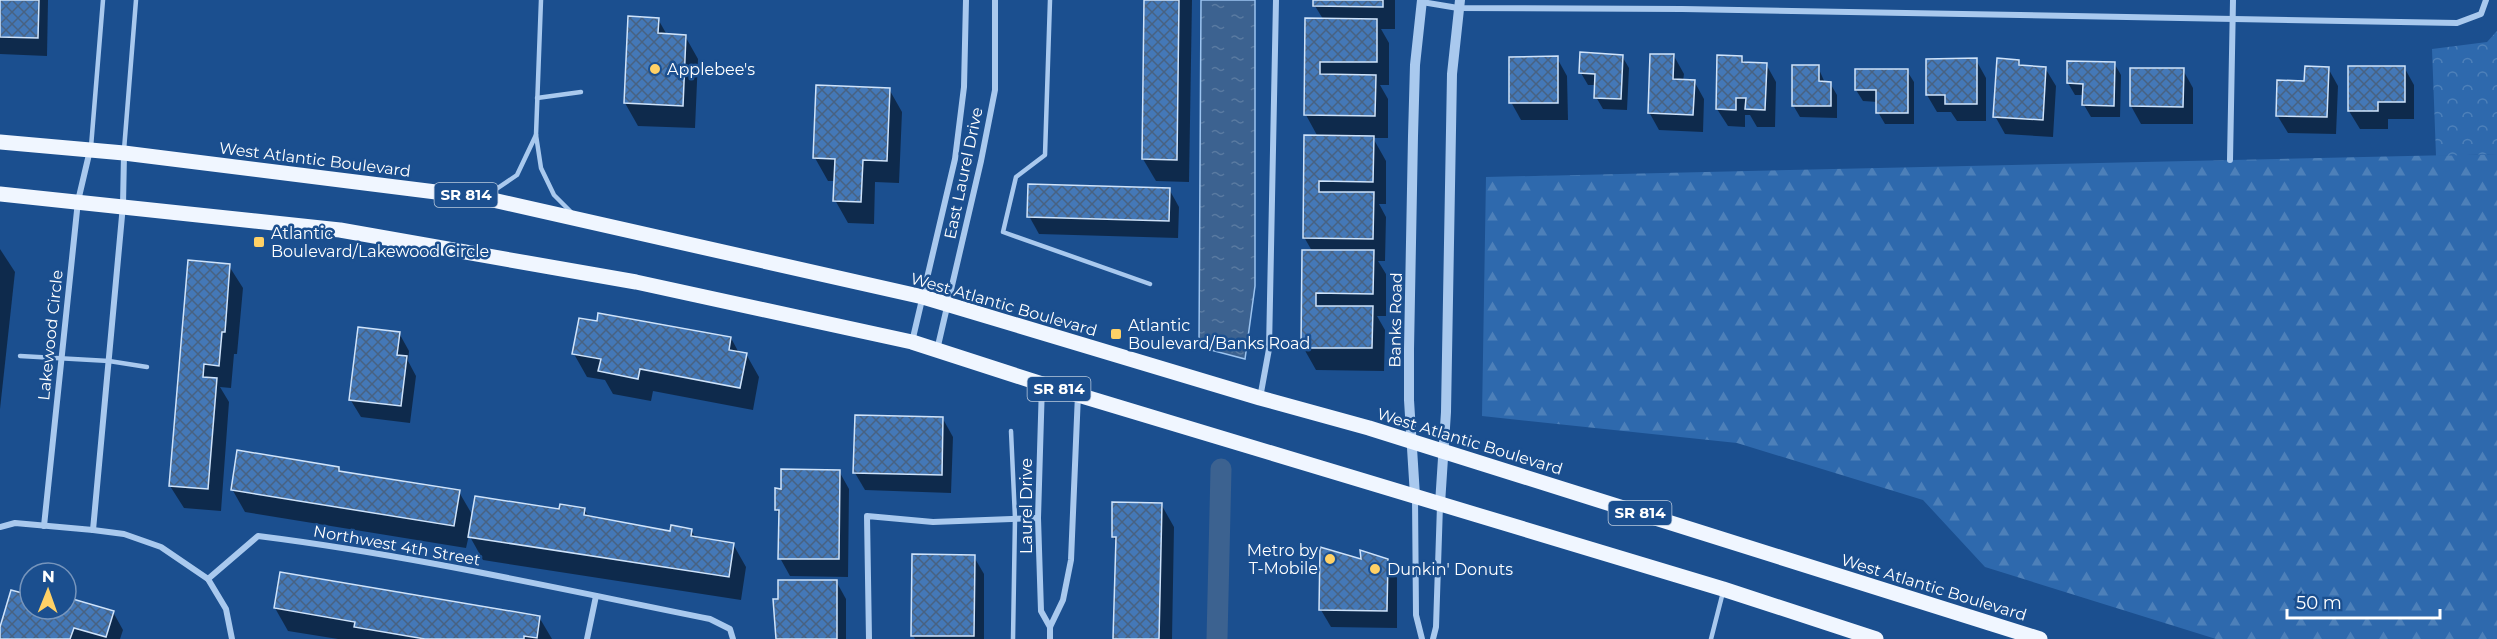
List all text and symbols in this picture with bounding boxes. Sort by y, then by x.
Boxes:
place label: Applebee's [667,60,755,79]
marker: Applebee's [648,62,662,76]
street label: East Laurel Drive [940,105,987,241]
street label: West Atlantic Boulevard [218,138,412,181]
road number: SR 814 [434,183,498,207]
place label: Atlantic Boulevard/Lakewood Circle [271,224,489,261]
marker: Atlantic Boulevard/Lakewood Circle [252,235,266,249]
street label: Lakewood Circle [34,269,67,401]
street label: West Atlantic Boulevard [908,269,1099,340]
street label: Banks Road [1385,272,1406,368]
place label: Atlantic Boulevard/Banks Road [1128,316,1310,353]
marker: Atlantic Boulevard/Banks Road [1109,327,1123,341]
road number: SR 814 [1028,377,1090,401]
street label: West Atlantic Boulevard [1375,404,1565,479]
street label: Laurel Drive [1017,458,1036,554]
road number: SR 814 [1608,501,1672,525]
street label: Northwest 4th Street [312,521,482,570]
place label: Metro by T-Mobile [1247,541,1318,578]
street label: West Atlantic Boulevard [1839,550,2029,625]
marker: Metro by T-Mobile [1323,552,1337,566]
place label: Dunkin' Donuts [1387,560,1513,579]
north arrow [18,561,78,621]
marker: Dunkin' Donuts [1368,562,1382,576]
text: N [42,567,55,586]
scale bar [2287,582,2440,620]
text: 50 m [2296,592,2342,614]

